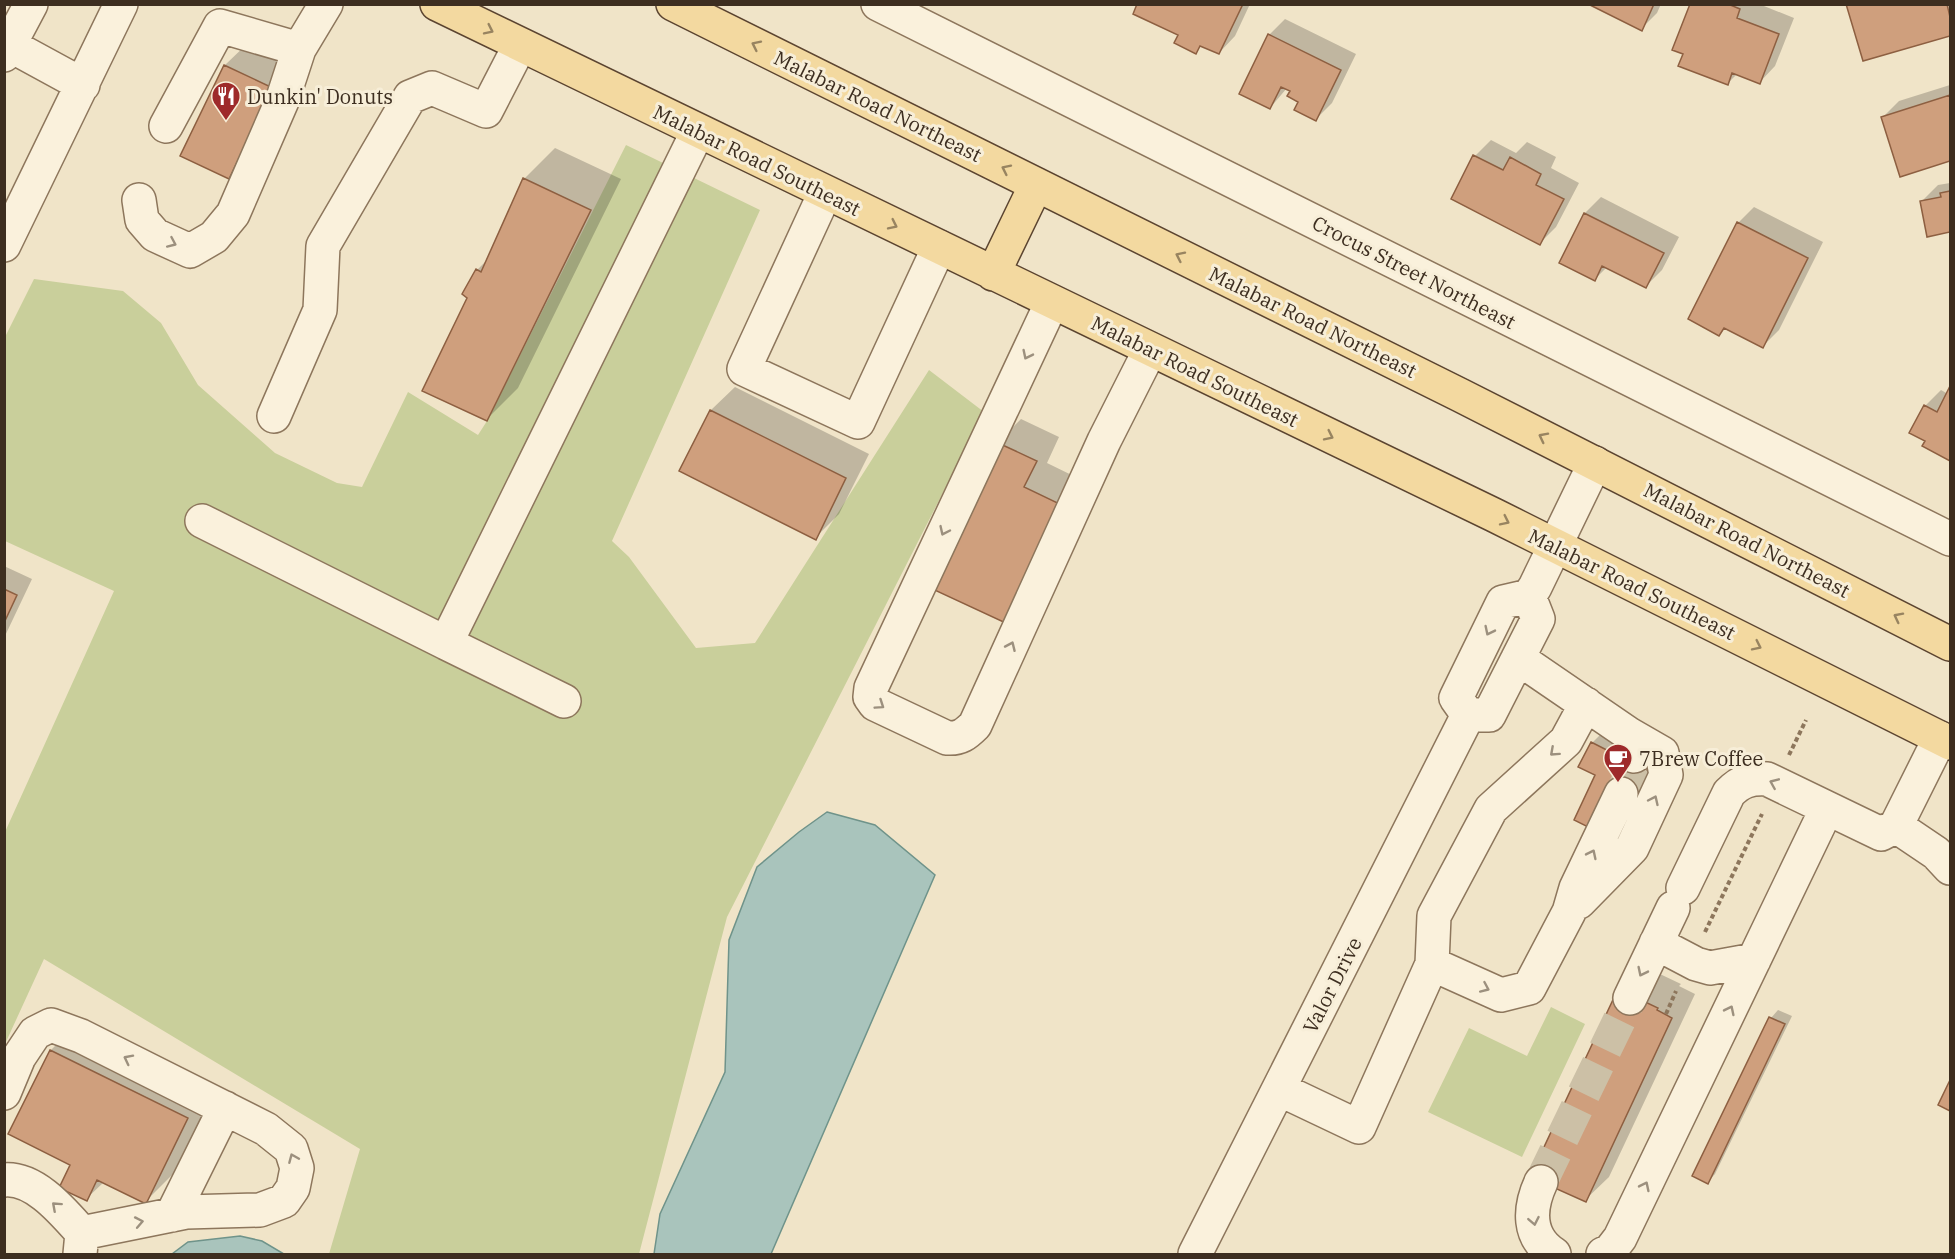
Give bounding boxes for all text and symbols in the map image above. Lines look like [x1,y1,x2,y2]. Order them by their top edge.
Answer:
one-way arrow [483,23,494,34]
one-way arrow [751,41,762,53]
street label: Malabar Road Northeast [770,44,986,168]
restaurant icon: Dunkin' Donuts [210,80,242,122]
place label: Dunkin' Donuts [247,83,393,110]
street label: Malabar Road Southeast [649,98,865,222]
one-way arrow [1001,165,1012,177]
street label: Crocus Street Northeast [1308,209,1520,335]
one-way arrow [887,218,898,230]
one-way arrow [166,235,177,247]
one-way arrow [1176,252,1187,263]
street label: Malabar Road Northeast [1205,260,1421,384]
street label: Malabar Road Southeast [1087,309,1303,433]
one-way arrow [1022,348,1034,359]
one-way arrow [1323,429,1334,441]
one-way arrow [1538,432,1549,444]
street label: Malabar Road Northeast [1639,476,1855,604]
one-way arrow [1498,514,1509,525]
street label: Malabar Road Southeast [1524,522,1740,646]
one-way arrow [939,525,951,536]
one-way arrow [1894,613,1905,625]
one-way arrow [1484,625,1496,636]
one-way arrow [1750,639,1761,651]
one-way arrow [1003,642,1015,653]
one-way arrow [874,697,885,708]
cafe icon: 7Brew Coffee [1602,742,1634,784]
one-way arrow [1550,745,1561,756]
place label: 7Brew Coffee [1639,745,1763,772]
one-way arrow [1769,778,1780,790]
one-way arrow [1647,796,1659,807]
one-way arrow [1585,850,1596,861]
street label: Valor Drive [1296,932,1368,1038]
one-way arrow [1637,966,1649,977]
one-way arrow [1478,981,1489,993]
one-way arrow [1722,1005,1734,1016]
one-way arrow [124,1055,135,1067]
one-way arrow [288,1153,300,1164]
one-way arrow [1638,1181,1650,1192]
one-way arrow [52,1202,63,1213]
one-way arrow [134,1216,144,1229]
one-way arrow [1527,1216,1540,1226]

